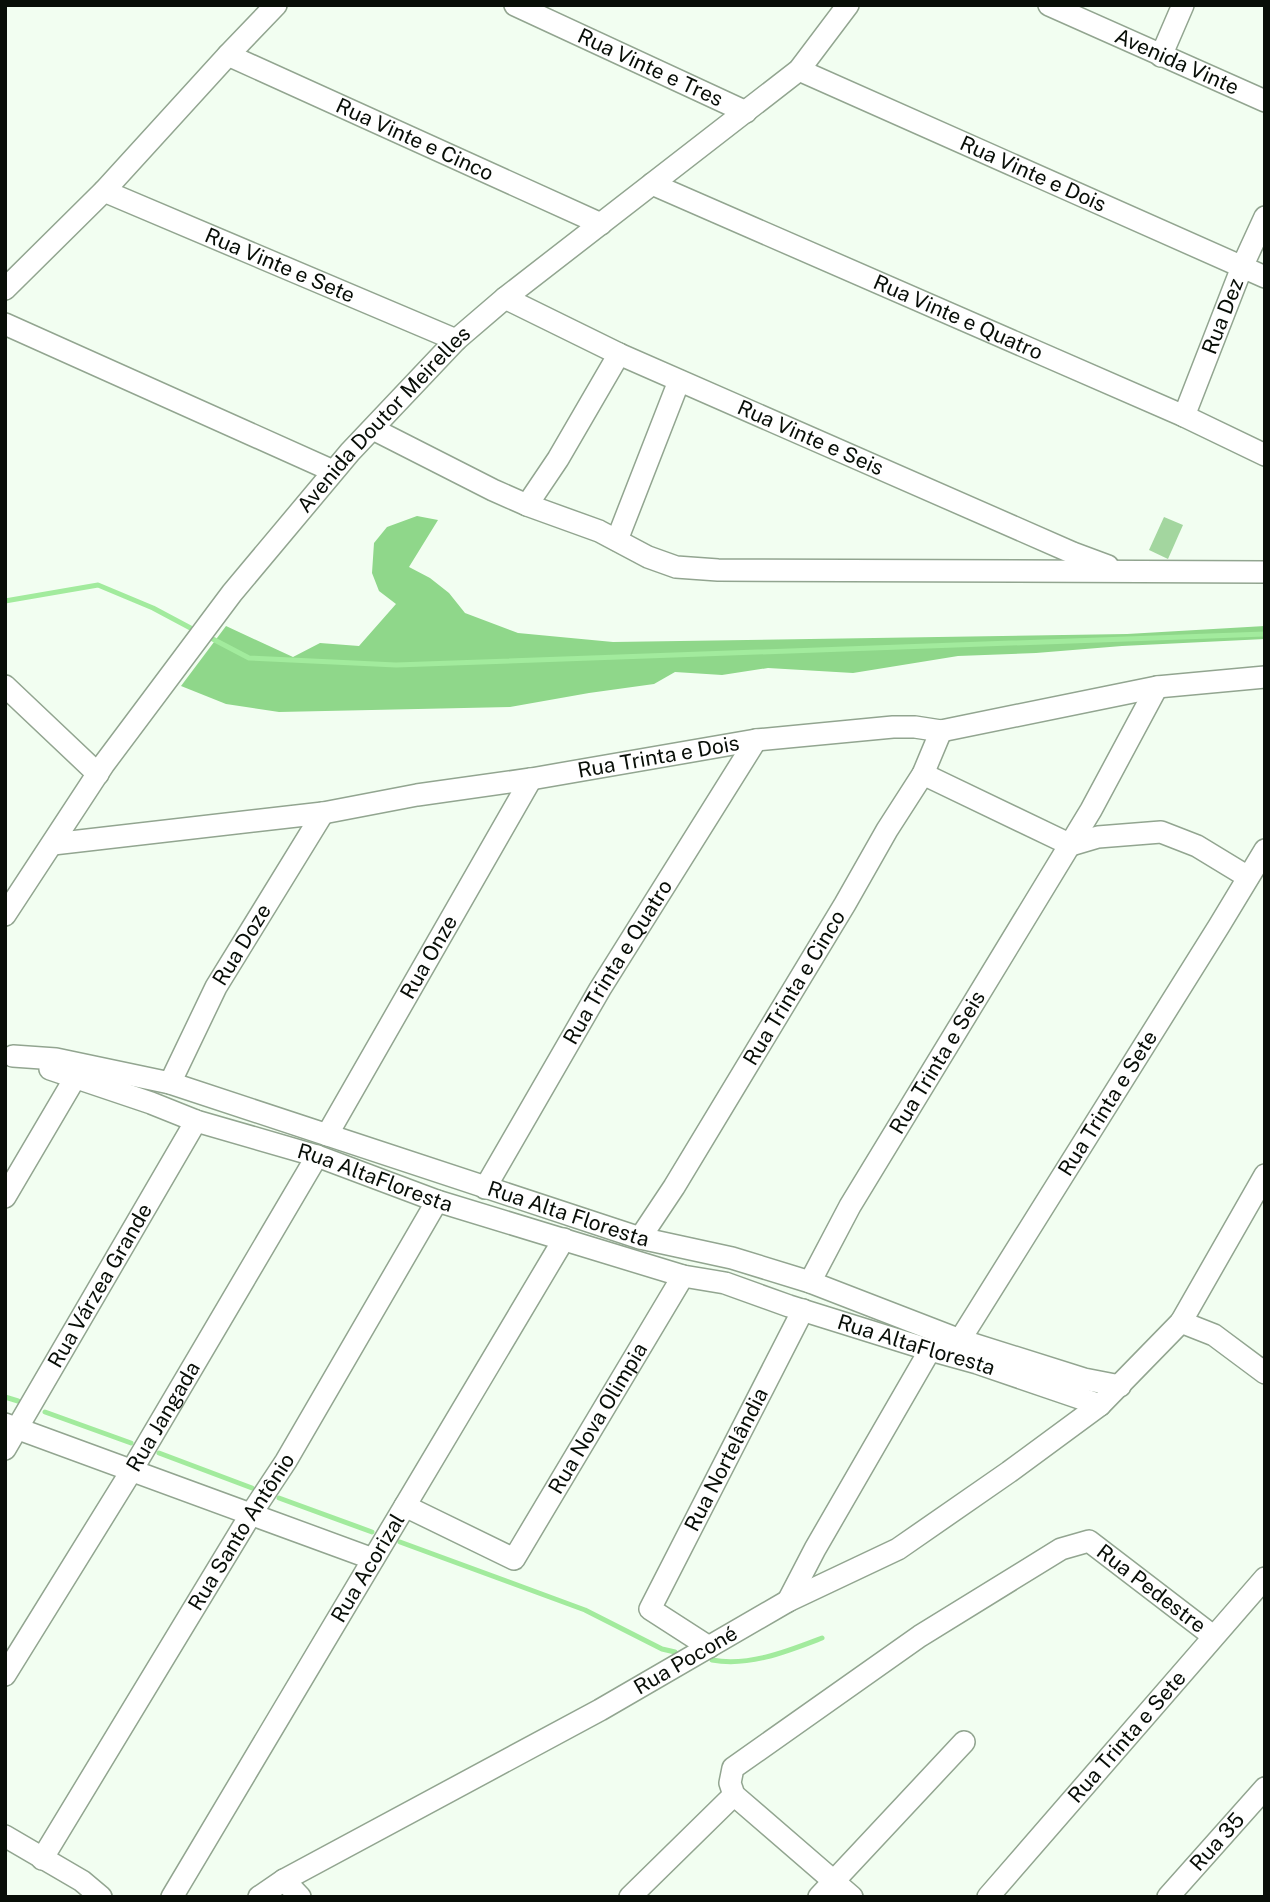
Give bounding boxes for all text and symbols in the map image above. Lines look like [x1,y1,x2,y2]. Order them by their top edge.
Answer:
street label: Rua Vinte e Tres [574,23,727,112]
street label: Avenida Vinte [1111,23,1243,100]
street label: Rua Vinte e Cinco [332,93,498,186]
street label: Rua Vinte e Dois [956,130,1110,217]
street label: Rua Vinte e Sete [201,222,359,308]
street label: Rua Vinte e Quatro [870,269,1047,365]
street label: Rua Dez [1196,275,1248,358]
street label: Avenida Doutor Meirelles [292,320,475,517]
street label: Rua Vinte e Seis [734,395,887,480]
street label: Rua Trinta e Dois [576,730,741,783]
street label: Rua Trinta e Quatro [558,875,677,1049]
street label: Rua Doze [207,899,276,990]
street label: Rua Trinta e Cinco [738,906,850,1070]
street label: Rua Onze [395,911,462,1003]
street label: Rua Trinta e Seis [884,986,990,1138]
street label: Rua Trinta e Sete [1053,1026,1162,1181]
street label: Rua AltaFloresta [295,1138,456,1217]
street label: Rua Alta Floresta [485,1176,651,1252]
street label: Rua Várzea Grande [42,1199,157,1372]
street label: Rua AltaFloresta [834,1309,999,1380]
street label: Rua Nova Olimpia [543,1338,652,1498]
street label: Rua Jangada [121,1357,205,1476]
street label: Rua Nortelândia [679,1383,773,1535]
street label: Rua Santo Antônio [183,1449,300,1615]
street label: Rua Acorizal [326,1509,410,1627]
street label: Rua Pedestre [1092,1539,1211,1638]
street label: Rua Poconé [629,1620,742,1700]
street label: Rua Trinta e Sete [1063,1665,1191,1808]
street label: Rua 35 [1184,1807,1249,1876]

